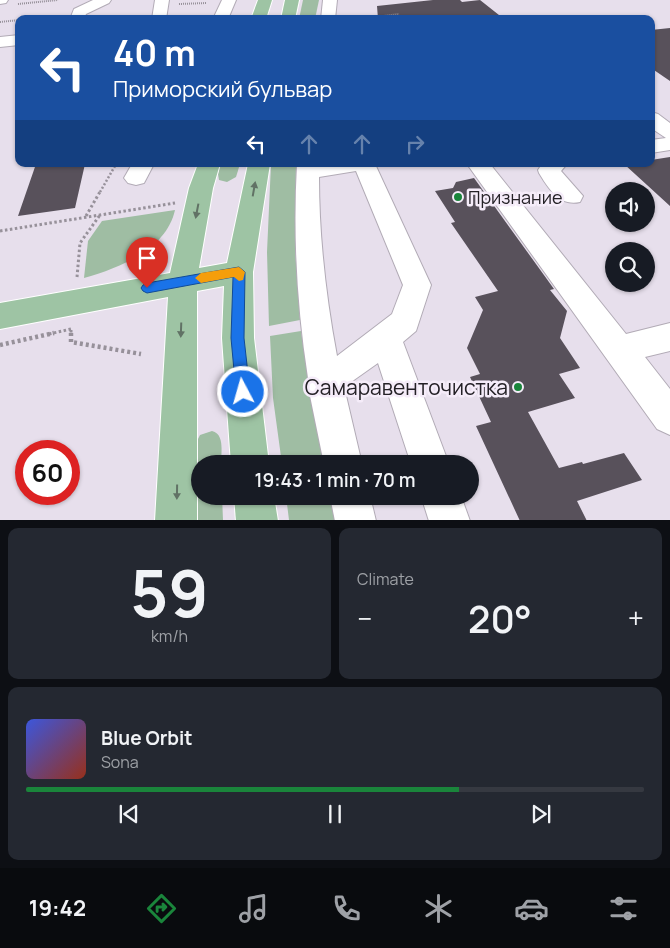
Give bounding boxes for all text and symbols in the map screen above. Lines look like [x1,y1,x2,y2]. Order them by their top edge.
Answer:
text: 40 m [113,29,196,77]
icon: left [30,35,95,100]
text: Приморский бульвар [113,74,332,104]
icon: left [242,130,270,158]
icon: ahead [295,130,323,158]
icon: ahead [348,130,376,158]
icon: right [401,130,429,158]
one-way arrow [250,182,258,197]
map controls [605,182,655,292]
button: sound [605,182,655,232]
place label: Признание [468,185,563,209]
marker: Признание [452,191,464,203]
one-way arrow [192,203,200,219]
pin [126,237,168,288]
button: search [605,242,655,292]
icon: arrive [133,244,161,272]
one-way arrow [176,322,184,338]
position arrow [216,365,268,417]
place label: Самаравенточистка [305,373,508,401]
marker: Самаравенточистка [512,381,524,393]
speed limit sign: 60 [15,440,80,505]
text: 19:43 · 1 min · 70 m [254,467,416,493]
one-way arrow [173,484,181,500]
text: 59 [130,548,209,637]
text: Climate [357,568,414,590]
text: 20° [468,592,532,644]
text: − [357,599,372,637]
text: + [628,599,644,637]
text: km/h [151,625,188,647]
text: Blue Orbit [101,725,193,751]
text: Sona [101,751,139,773]
icon: previous [115,800,143,828]
icon: pause [321,800,349,828]
icon: next [527,800,555,828]
icon: directions [144,891,179,926]
icon: music [236,891,271,926]
icon: phone [329,891,364,926]
icon: climate [421,891,456,926]
icon: car [514,891,549,926]
icon: filters [606,891,641,926]
text: 19:42 [29,893,86,923]

